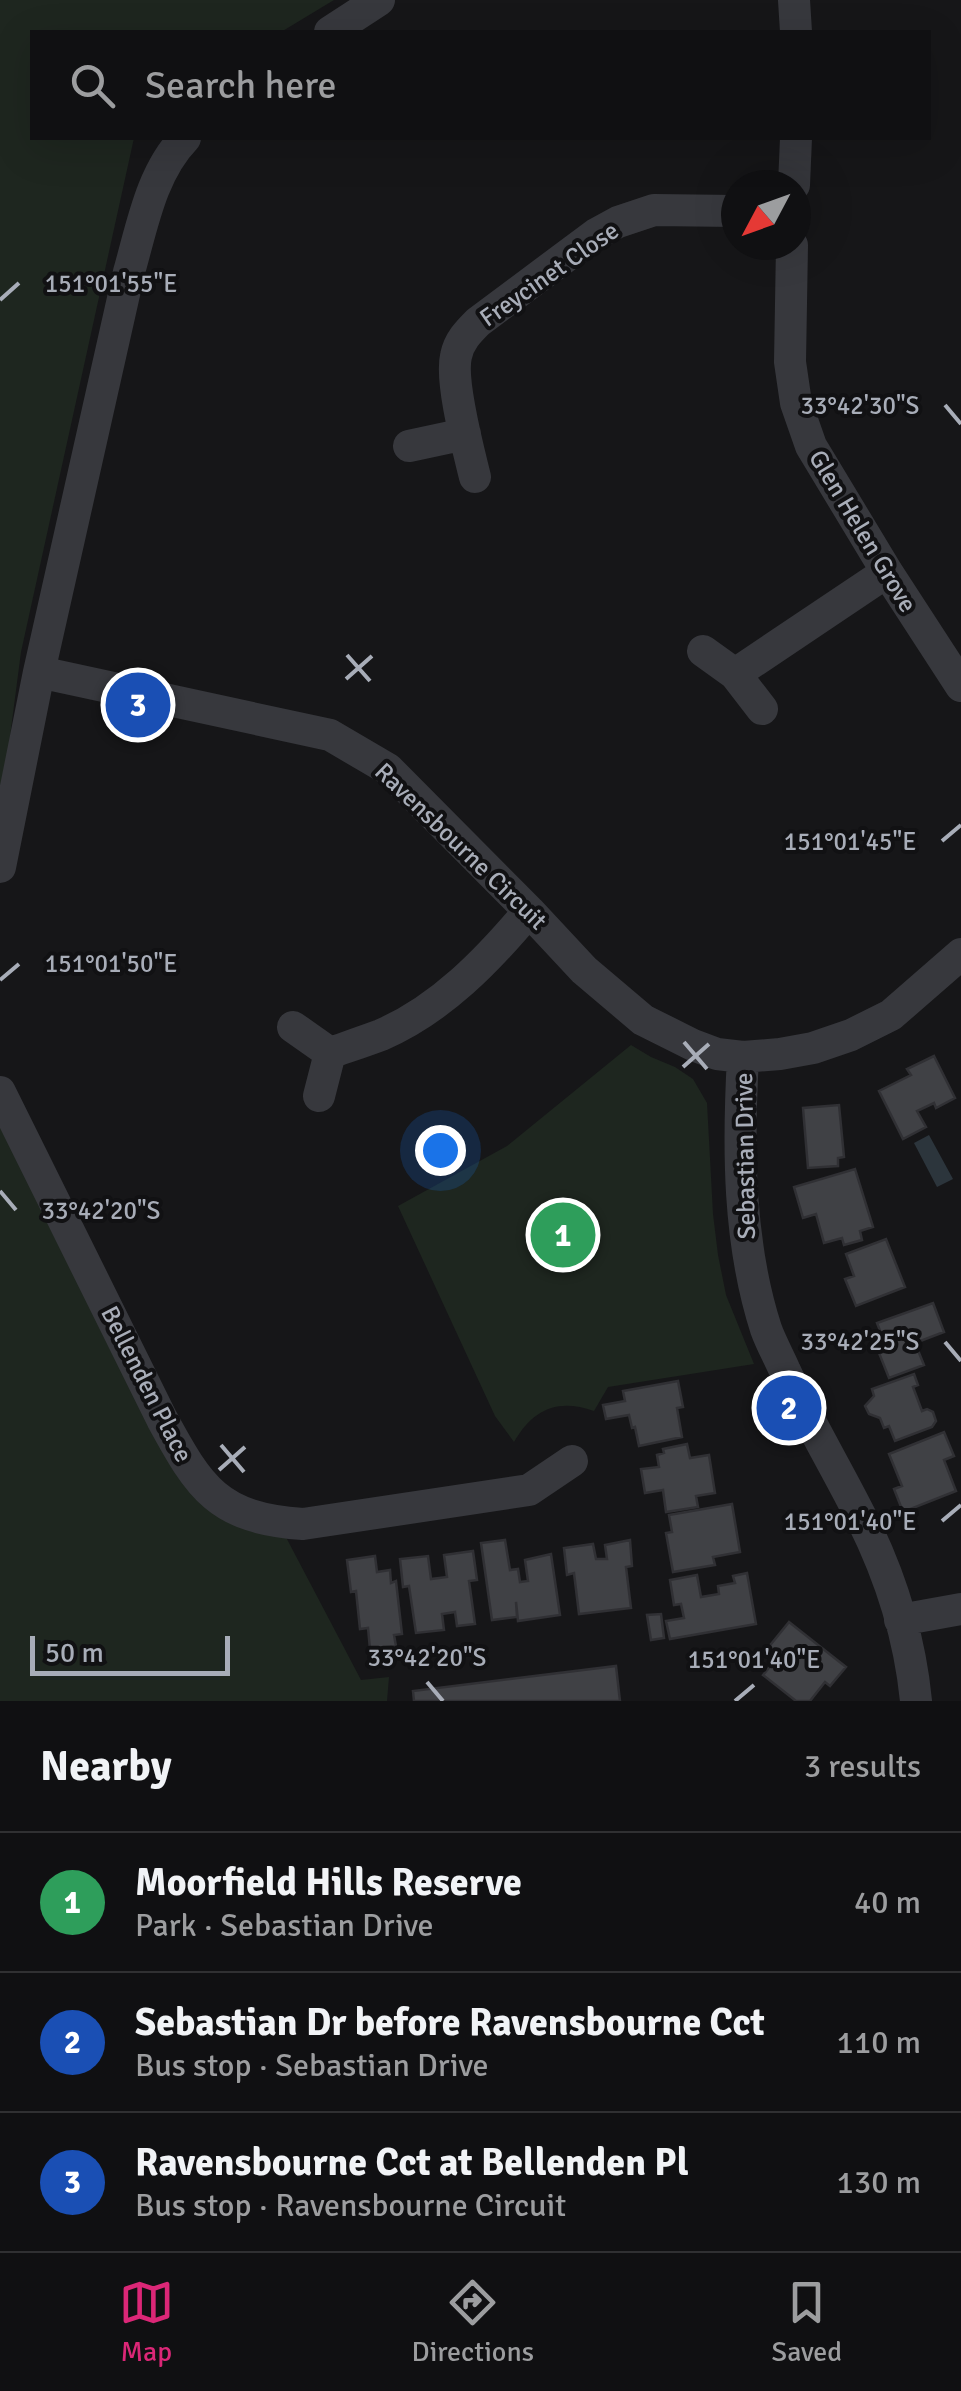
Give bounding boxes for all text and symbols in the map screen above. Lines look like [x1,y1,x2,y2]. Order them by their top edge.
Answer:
search box [30,30,931,140]
icon: search [65,58,120,113]
text: Search here [145,62,337,109]
north arrow [721,170,811,260]
street label: Freycinet Close [474,215,624,333]
text: 151°01'55"E [45,268,177,299]
text: 33°42'30"S [801,390,919,421]
street label: Glen Helen Grove [802,444,924,618]
pin: 3 [106,668,170,742]
street label: Ravensbourne Circuit [368,756,554,936]
text: 151°01'45"E [784,826,916,857]
text: 151°01'50"E [45,948,177,979]
street label: Sebastian Drive [728,1072,762,1240]
your location [415,1125,466,1176]
text: 33°42'20"S [42,1195,160,1226]
pin: 1 [530,1198,596,1272]
street label: Bellenden Place [94,1301,200,1467]
text: 33°42'25"S [801,1326,919,1357]
pin: 2 [756,1370,822,1446]
text: 151°01'40"E [784,1506,916,1537]
scale bar [30,1631,230,1676]
text: 50 m [45,1636,104,1670]
text: 33°42'20"S [368,1642,486,1673]
text: 151°01'40"E [688,1644,820,1675]
text: Nearby [40,1741,172,1792]
text: 3 results [804,1747,921,1786]
text: Moorfield Hills Reserve [135,1859,522,1906]
text: 1 [64,1883,81,1922]
text: 40 m [854,1883,921,1922]
text: Park · Sebastian Drive [135,1906,434,1945]
text: Sebastian Dr before Ravensbourne Cct [135,1999,765,2046]
text: 2 [64,2023,81,2062]
text: 110 m [837,2023,921,2062]
text: Bus stop · Sebastian Drive [135,2046,489,2085]
text: Ravensbourne Cct at Bellenden Pl [135,2139,689,2186]
text: 3 [64,2163,81,2202]
text: 130 m [837,2163,921,2202]
text: Bus stop · Ravensbourne Circuit [135,2186,566,2225]
tab: Map [119,2275,174,2369]
tab: Directions [412,2275,534,2369]
tab: Saved [772,2275,842,2369]

